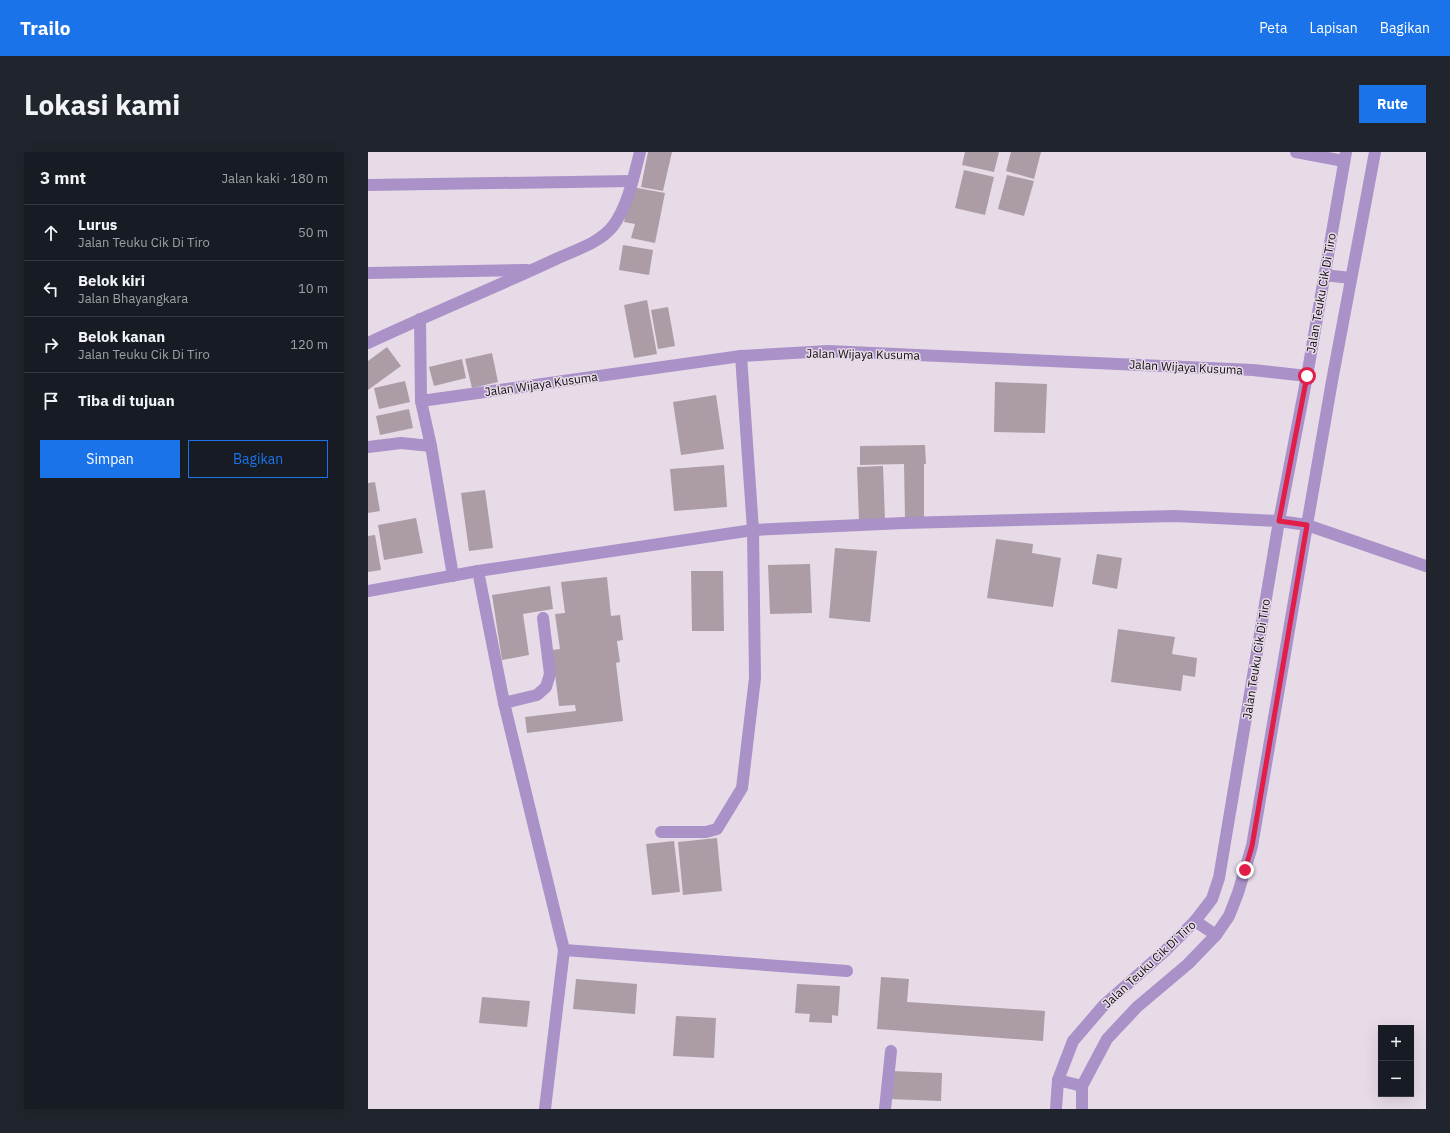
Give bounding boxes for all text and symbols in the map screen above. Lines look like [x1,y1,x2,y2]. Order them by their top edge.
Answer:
text: Trailo [20,16,70,40]
text: Peta [1259,19,1287,37]
text: Lapisan [1309,19,1358,37]
text: Bagikan [1380,19,1430,37]
button: Rute [1359,85,1426,123]
text: Lokasi kami [24,86,180,123]
text: 3 mnt [40,167,86,189]
text: Jalan kaki · 180 m [221,170,328,187]
text: Lurus [78,215,117,234]
icon: ahead [40,222,62,244]
text: 50 m [298,224,328,241]
street label: Jalan Teuku Cik Di Tiro [1303,232,1339,354]
text: Jalan Teuku Cik Di Tiro [78,234,210,251]
text: Belok kiri [78,271,145,290]
icon: left [40,278,62,300]
text: 10 m [298,280,328,297]
text: Jalan Bhayangkara [78,290,188,307]
text: Belok kanan [78,327,165,346]
icon: right [40,334,62,356]
text: 120 m [290,336,328,353]
text: Jalan Teuku Cik Di Tiro [78,346,210,363]
street label: Jalan Wijaya Kusuma [806,346,921,363]
street label: Jalan Wijaya Kusuma [1129,357,1244,377]
route start [1298,367,1316,385]
street label: Jalan Wijaya Kusuma [484,369,599,399]
icon: arrive [40,390,62,412]
text: Tiba di tujuan [78,391,175,410]
button: Simpan [40,440,180,478]
button: Bagikan [188,440,328,478]
street label: Jalan Teuku Cik Di Tiro [1239,597,1273,720]
route end [1236,861,1254,879]
street label: Jalan Teuku Cik Di Tiro [1099,917,1199,1011]
map controls [1378,1025,1414,1097]
button: + [1378,1025,1414,1061]
button: − [1378,1061,1414,1097]

